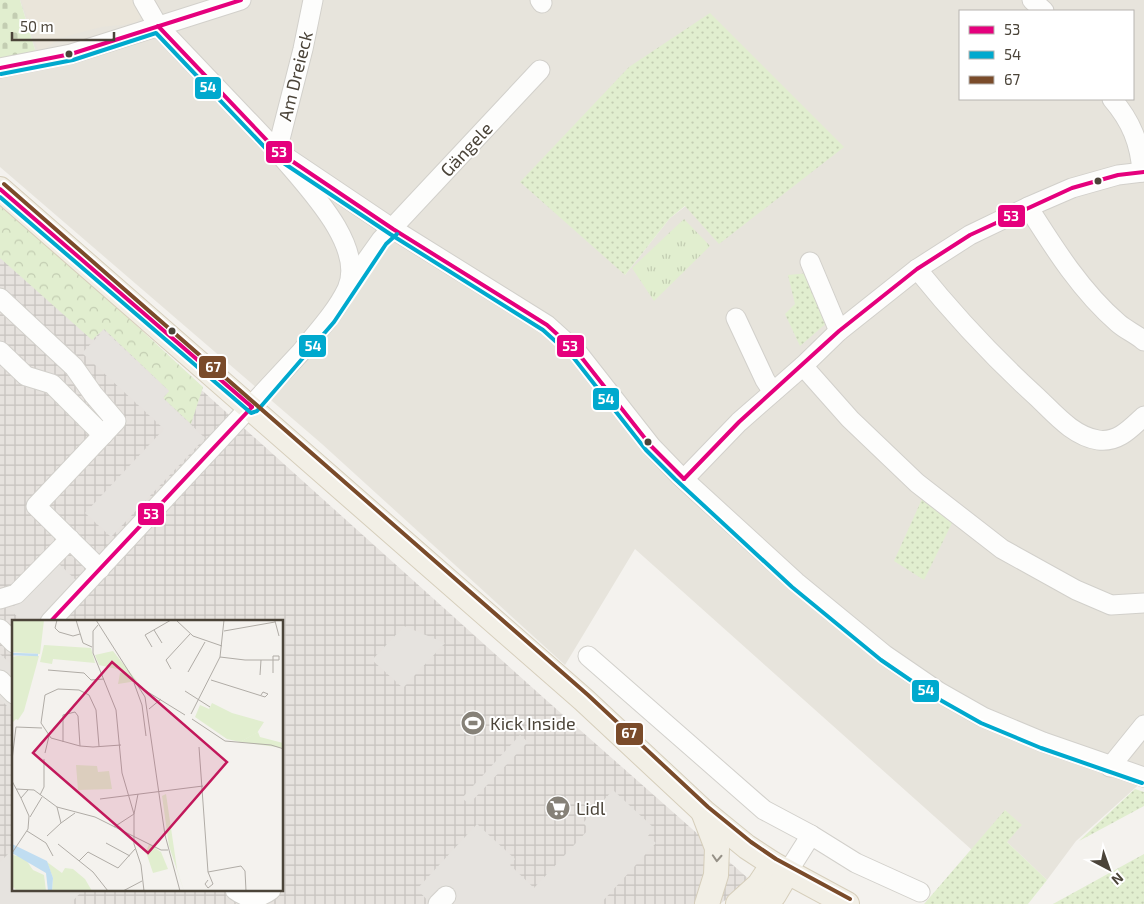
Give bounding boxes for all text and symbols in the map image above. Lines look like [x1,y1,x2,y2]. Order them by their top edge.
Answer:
scale bar [12,10,115,42]
legend [959,10,1134,100]
text: 50 m [20,17,54,35]
text: 53 [1004,20,1020,38]
street label: Am Dreieck [273,29,317,123]
text: 54 [1004,45,1021,63]
unlabelled marker [64,49,74,59]
text: 67 [1004,70,1021,88]
line badge: 54 [194,76,222,100]
text: 54 [200,78,216,95]
street label: Gängele [435,117,497,181]
line badge: 53 [265,140,293,164]
text: 53 [271,143,287,160]
unlabelled marker [1093,176,1103,186]
line badge: 53 [997,204,1026,228]
text: 53 [1003,207,1019,224]
unlabelled marker [167,326,177,336]
line badge: 54 [298,334,327,358]
line badge: 53 [556,334,585,358]
text: 54 [305,337,321,354]
text: 53 [562,337,578,354]
line badge: 67 [198,355,227,379]
text: 67 [205,358,221,375]
line badge: 54 [592,387,620,411]
text: 54 [598,390,614,407]
unlabelled marker [643,437,653,447]
line badge: 53 [137,502,165,526]
text: 53 [143,505,159,522]
inset map [12,620,284,892]
line badge: 54 [911,679,940,703]
text: 54 [918,681,934,698]
sports icon: Kick Inside [460,710,486,736]
place label: Kick Inside [490,712,576,734]
line badge: 67 [615,722,644,746]
text: 67 [621,724,637,741]
supermarket icon: Lidl [545,795,571,821]
place label: Lidl [576,797,606,819]
north arrow [1084,844,1134,894]
one-way arrow [711,854,722,862]
text: N [1108,869,1127,889]

